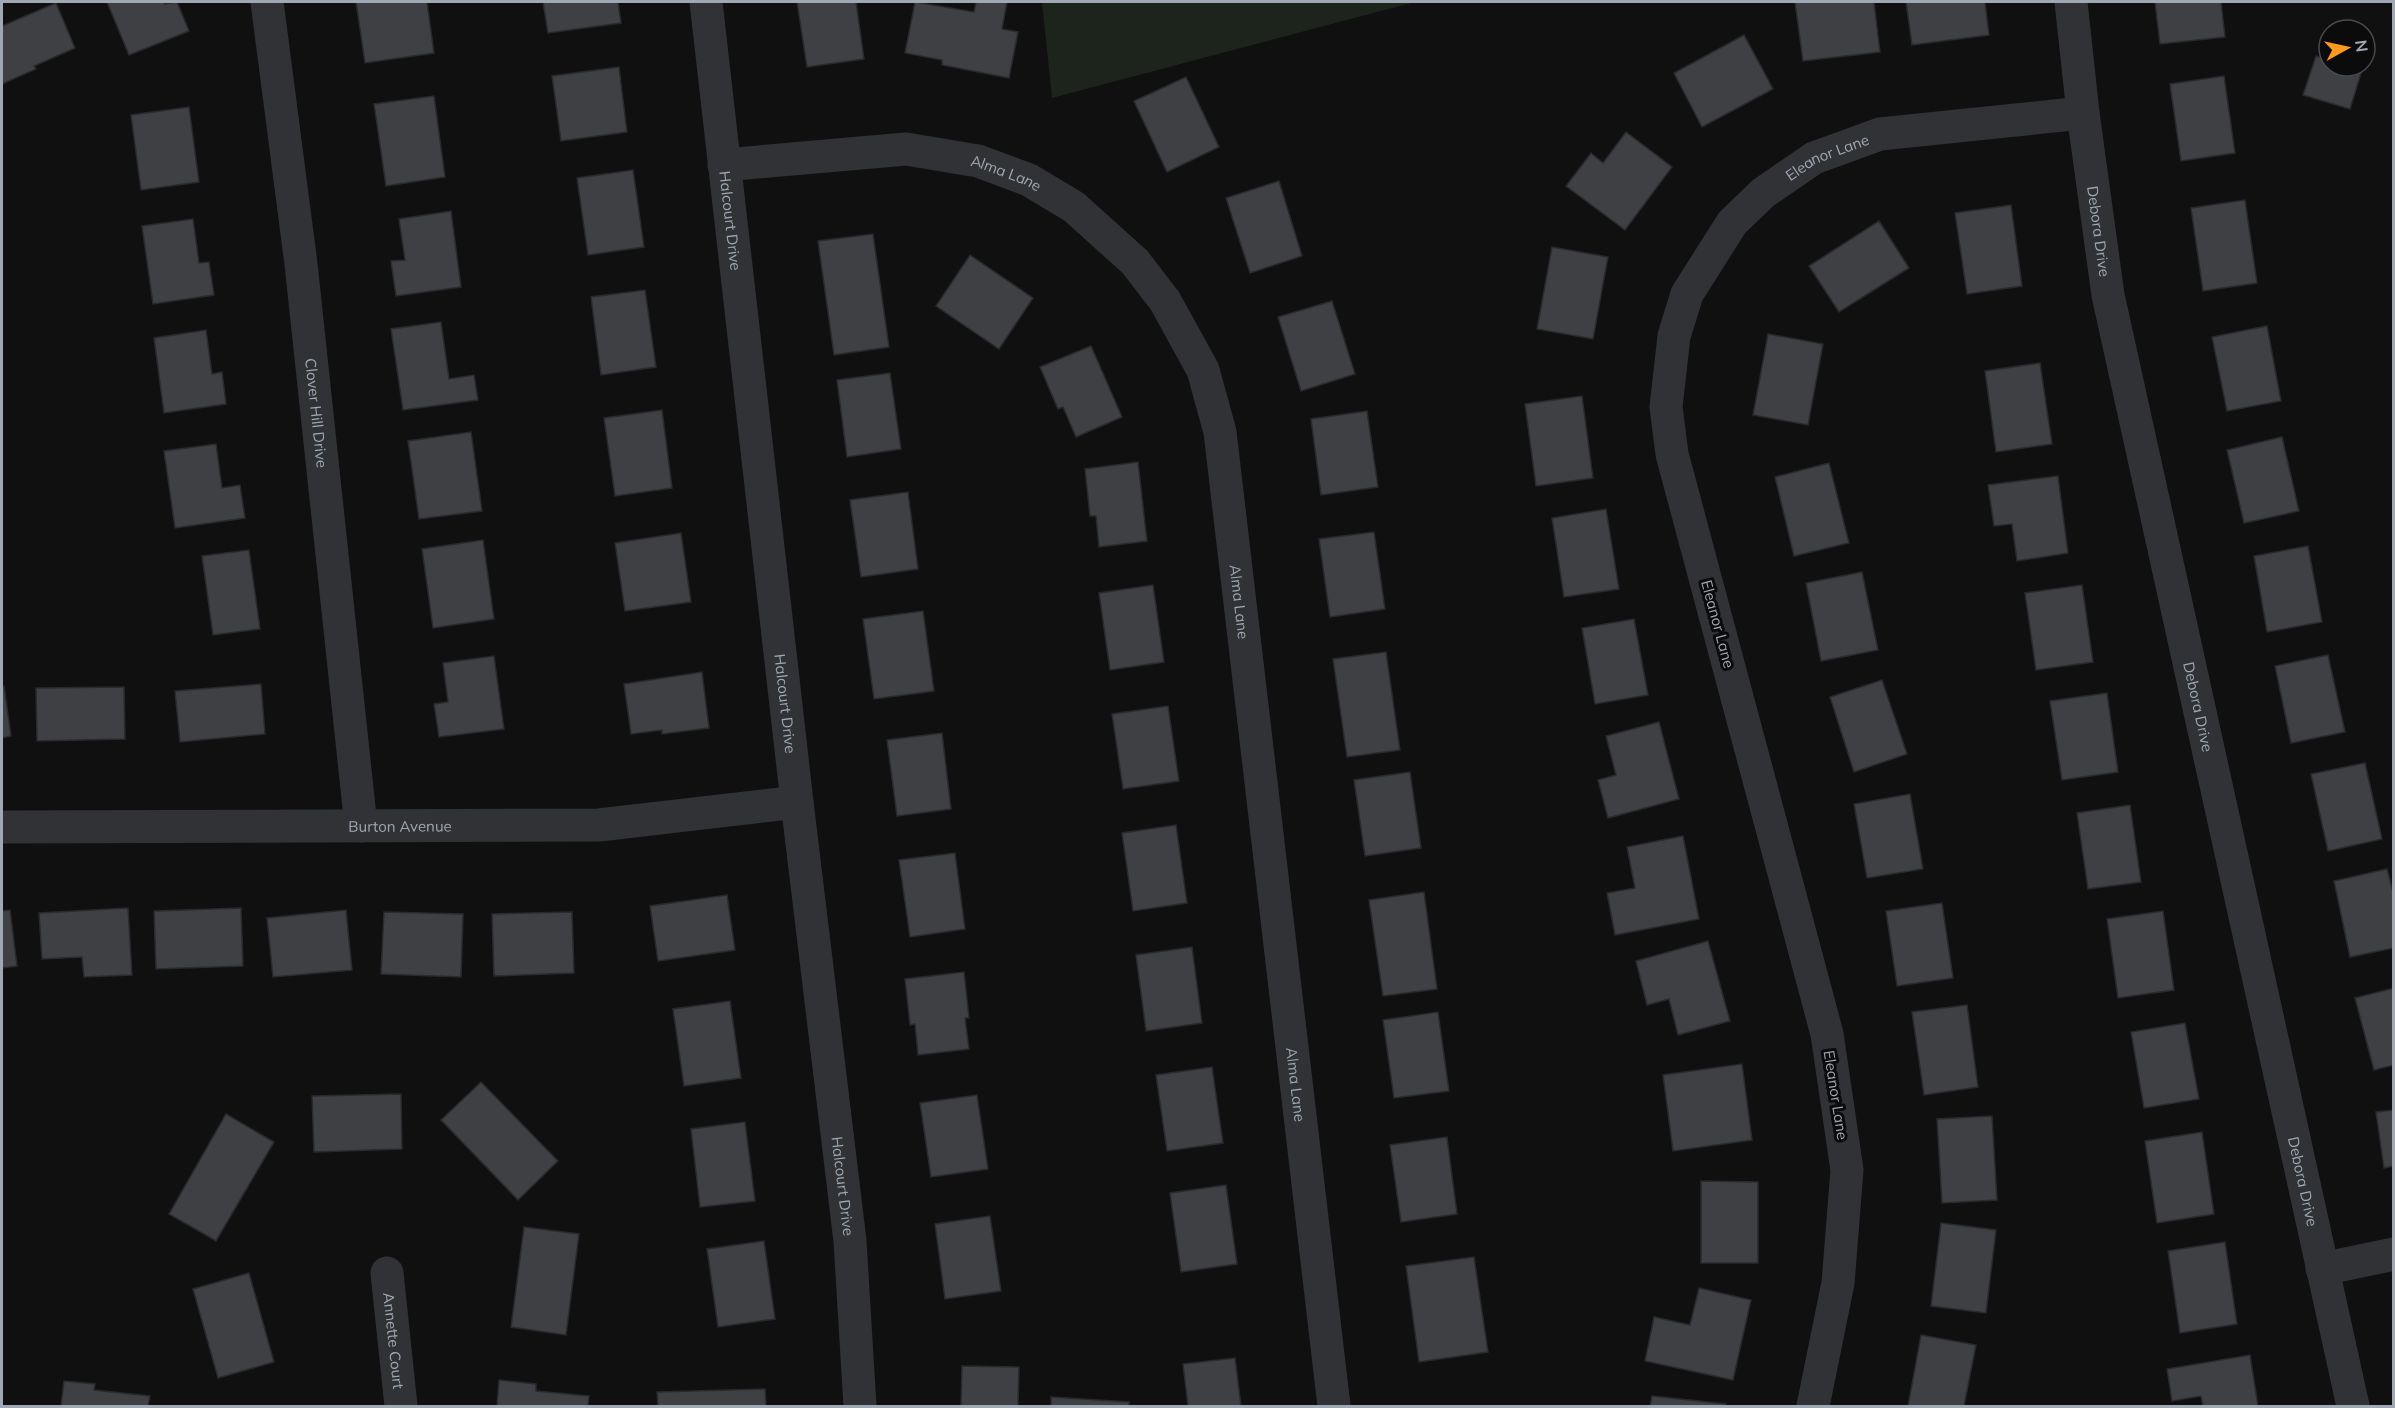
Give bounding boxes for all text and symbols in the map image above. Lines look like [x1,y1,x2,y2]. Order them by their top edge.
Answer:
north arrow [2317,18,2377,78]
text: N [2351,39,2373,53]
street label: Eleanor Lane [1782,129,1871,184]
street label: Alma Lane [969,150,1045,195]
street label: Halcourt Drive [716,170,746,271]
street label: Debora Drive [2084,185,2115,278]
street label: Clover Hill Drive [302,357,332,469]
street label: Alma Lane [1226,564,1254,640]
street label: Eleanor Lane [1697,578,1739,670]
street label: Halcourt Drive [771,653,801,754]
street label: Debora Drive [2180,660,2218,754]
street label: Burton Avenue [348,816,452,835]
street label: Alma Lane [1283,1046,1310,1123]
street label: Eleanor Lane [1820,1049,1852,1141]
street label: Halcourt Drive [828,1135,859,1237]
street label: Debora Drive [2284,1135,2323,1228]
street label: Annette Court [380,1291,409,1390]

